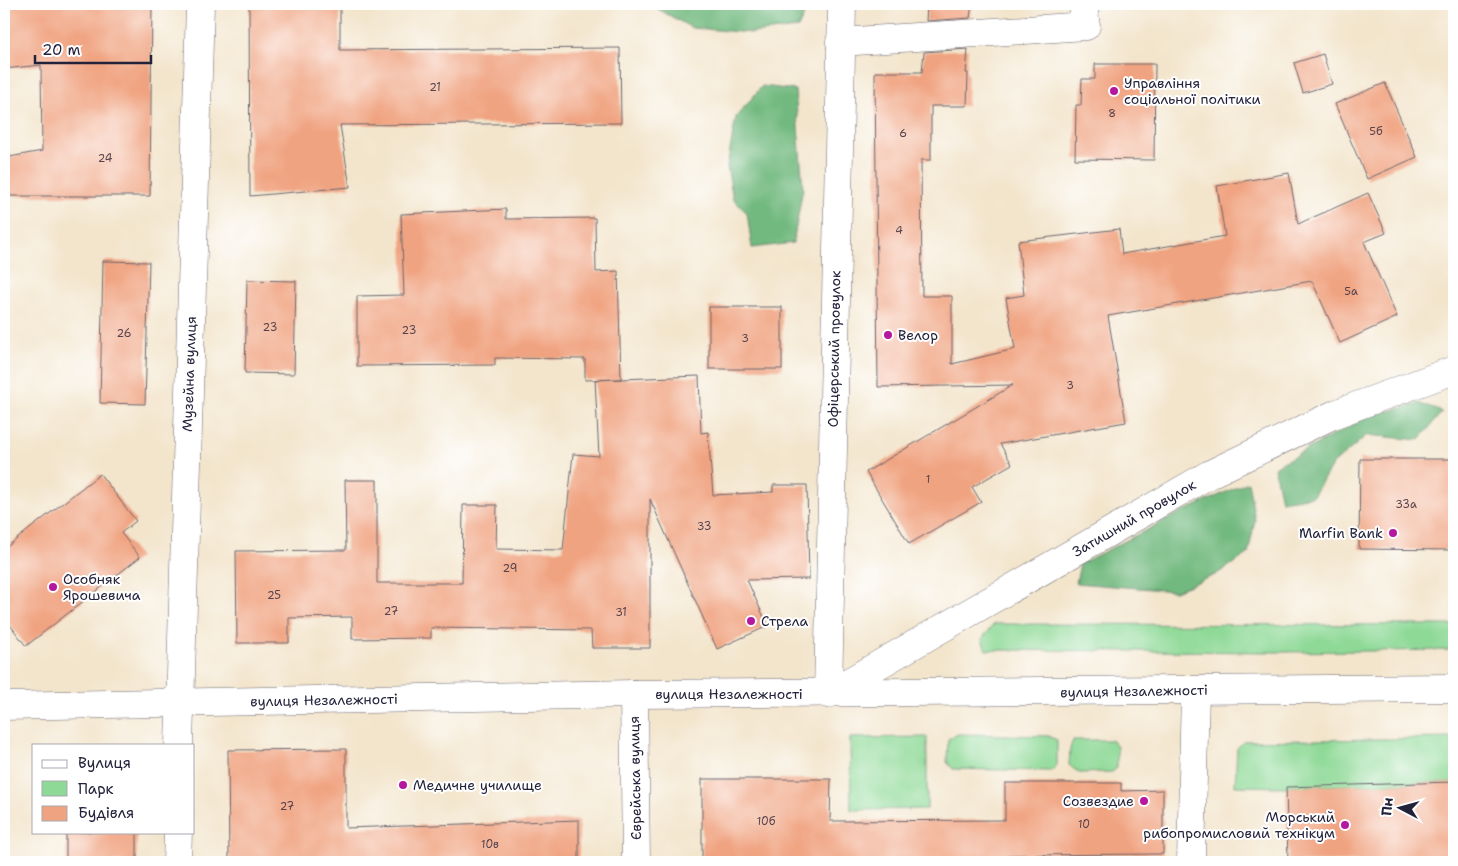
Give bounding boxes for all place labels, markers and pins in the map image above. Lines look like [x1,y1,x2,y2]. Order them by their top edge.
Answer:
place label: Управління соціальної політики [1124,74,1261,108]
marker: Управління соціальної політики [1108,85,1120,97]
place label: Велор [898,326,938,344]
marker: Велор [882,329,894,341]
place label: Marfin Bank [1299,524,1383,542]
marker: Marfin Bank [1387,527,1399,539]
place label: Особняк Ярошевича [63,570,141,604]
marker: Особняк Ярошевича [47,581,59,593]
place label: Стрела [761,612,808,630]
marker: Стрела [745,615,757,627]
place label: Медичне училище [413,776,542,794]
marker: Медичне училище [397,779,409,791]
place label: Созвездие [1063,792,1134,810]
marker: Созвездие [1138,795,1150,807]
place label: Морський рибопромисловий технікум [1143,808,1335,842]
marker: Морський рибопромисловий технікум [1339,819,1351,831]

